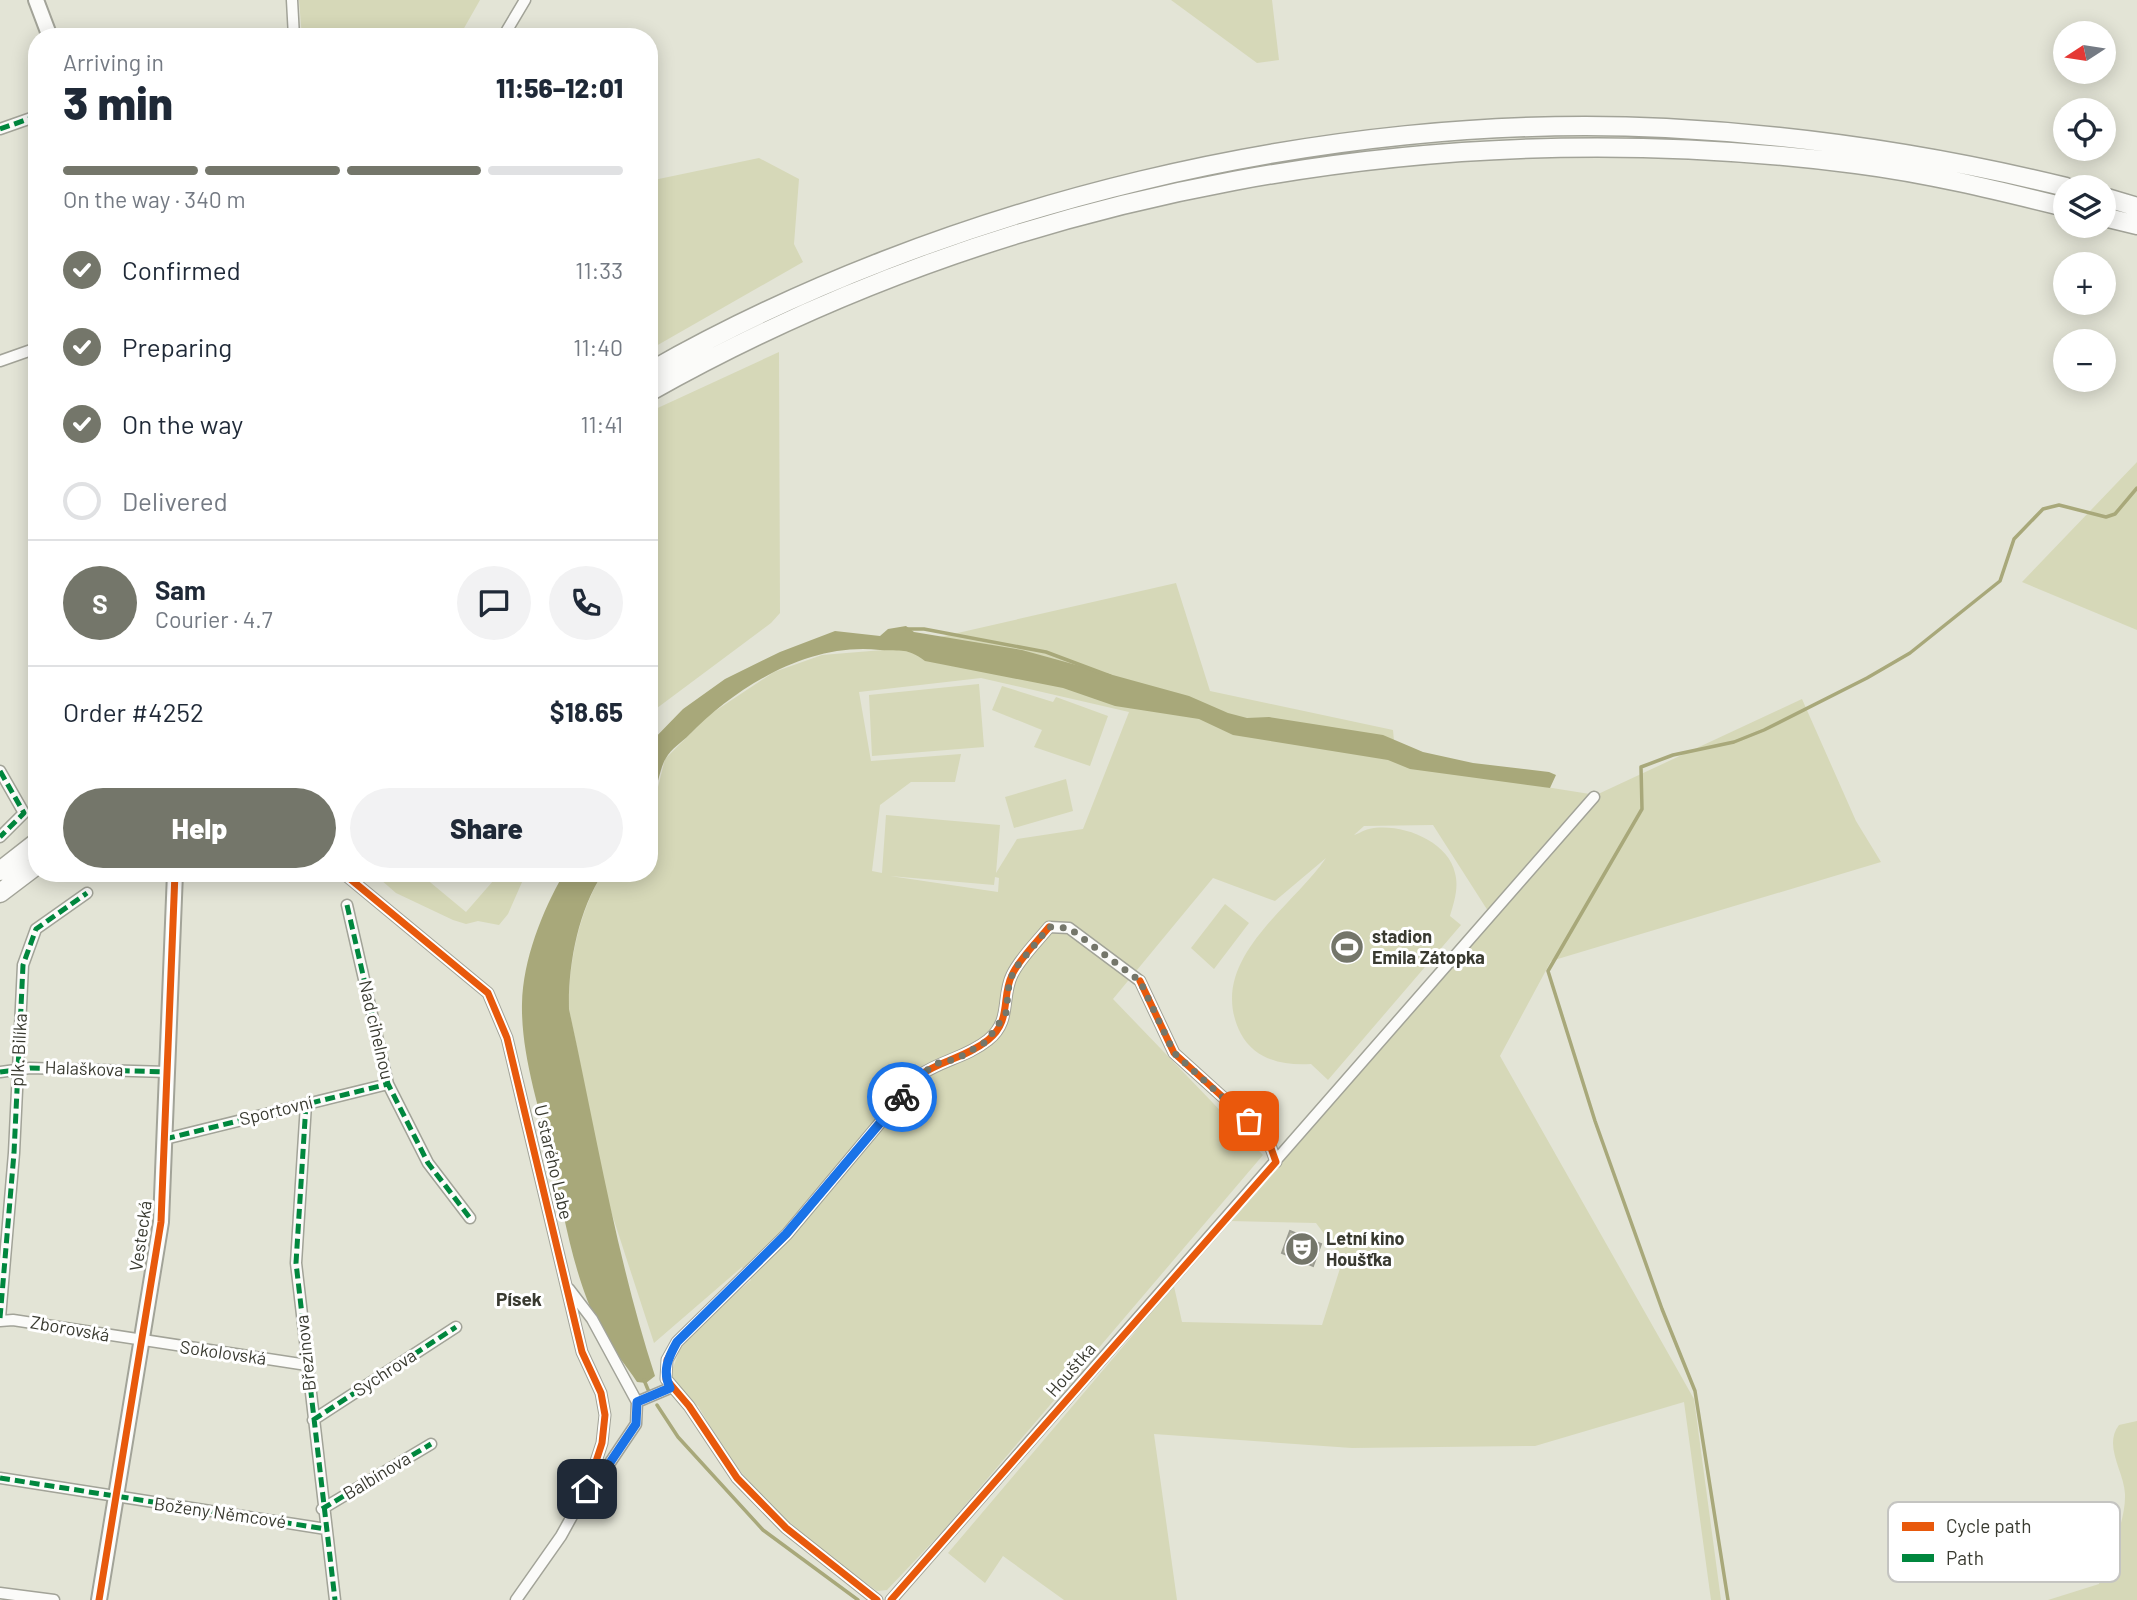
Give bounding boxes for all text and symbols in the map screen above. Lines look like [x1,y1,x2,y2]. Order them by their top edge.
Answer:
north arrow [2053,21,2116,84]
map controls [2053,21,2116,392]
text: Arriving in [63,48,164,76]
text: 11:56–12:01 [496,72,623,103]
text: 3 min [63,74,173,129]
button: locate [2053,98,2116,161]
button: layers [2053,175,2116,238]
text: On the way · 340 m [63,185,245,213]
icon: check [63,251,101,289]
button: + [2053,252,2116,315]
text: Confirmed [122,254,241,285]
text: 11:33 [575,256,623,284]
icon: check [63,328,101,366]
button: − [2053,329,2116,392]
text: Preparing [122,331,232,362]
text: 11:40 [573,333,623,361]
icon: check [63,405,101,443]
text: On the way [122,408,243,439]
text: 11:41 [580,410,623,438]
text: Delivered [122,485,228,516]
button: chat [457,566,531,640]
button: phone [549,566,623,640]
text: Sam [155,574,206,605]
text: S [92,588,108,619]
text: Courier · 4.7 [155,605,273,633]
text: Order #4252 [63,696,204,727]
text: $18.65 [550,696,623,727]
button: Help [63,788,336,868]
button: Share [350,788,623,868]
place label: stadion Emila Zátopka [1372,925,1485,968]
sports icon: stadion Emila Zátopka [1328,928,1366,966]
street label: Nad cihelnou [355,978,399,1082]
street label: plk. Bilíka [5,1013,31,1087]
street label: Halaškova [44,1056,124,1080]
courier [867,1062,937,1132]
icon: bike [883,1078,921,1116]
street label: Sportovní [237,1090,315,1130]
pin [1219,1091,1279,1151]
street label: U starého Labe [530,1102,578,1221]
icon: bag [1230,1102,1268,1140]
street label: Vestecká [124,1199,156,1273]
place label: Letní kino Houšťka [1326,1227,1404,1270]
theatre icon: Letní kino Houšťka [1283,1230,1321,1268]
district label: Písek [496,1287,542,1310]
street label: Zborovská [29,1310,111,1346]
street label: Březinova [290,1314,320,1392]
street label: Sokolovská [178,1335,268,1369]
street label: Houštka [1041,1338,1100,1401]
street label: Sychrova [349,1344,420,1401]
street label: Balbínova [339,1446,414,1504]
pin [557,1459,617,1519]
icon: home [568,1470,606,1508]
street label: Boženy Němcové [153,1492,288,1532]
legend [1888,1502,2120,1582]
text: Cycle path [1946,1514,2031,1537]
text: Path [1946,1546,1984,1569]

